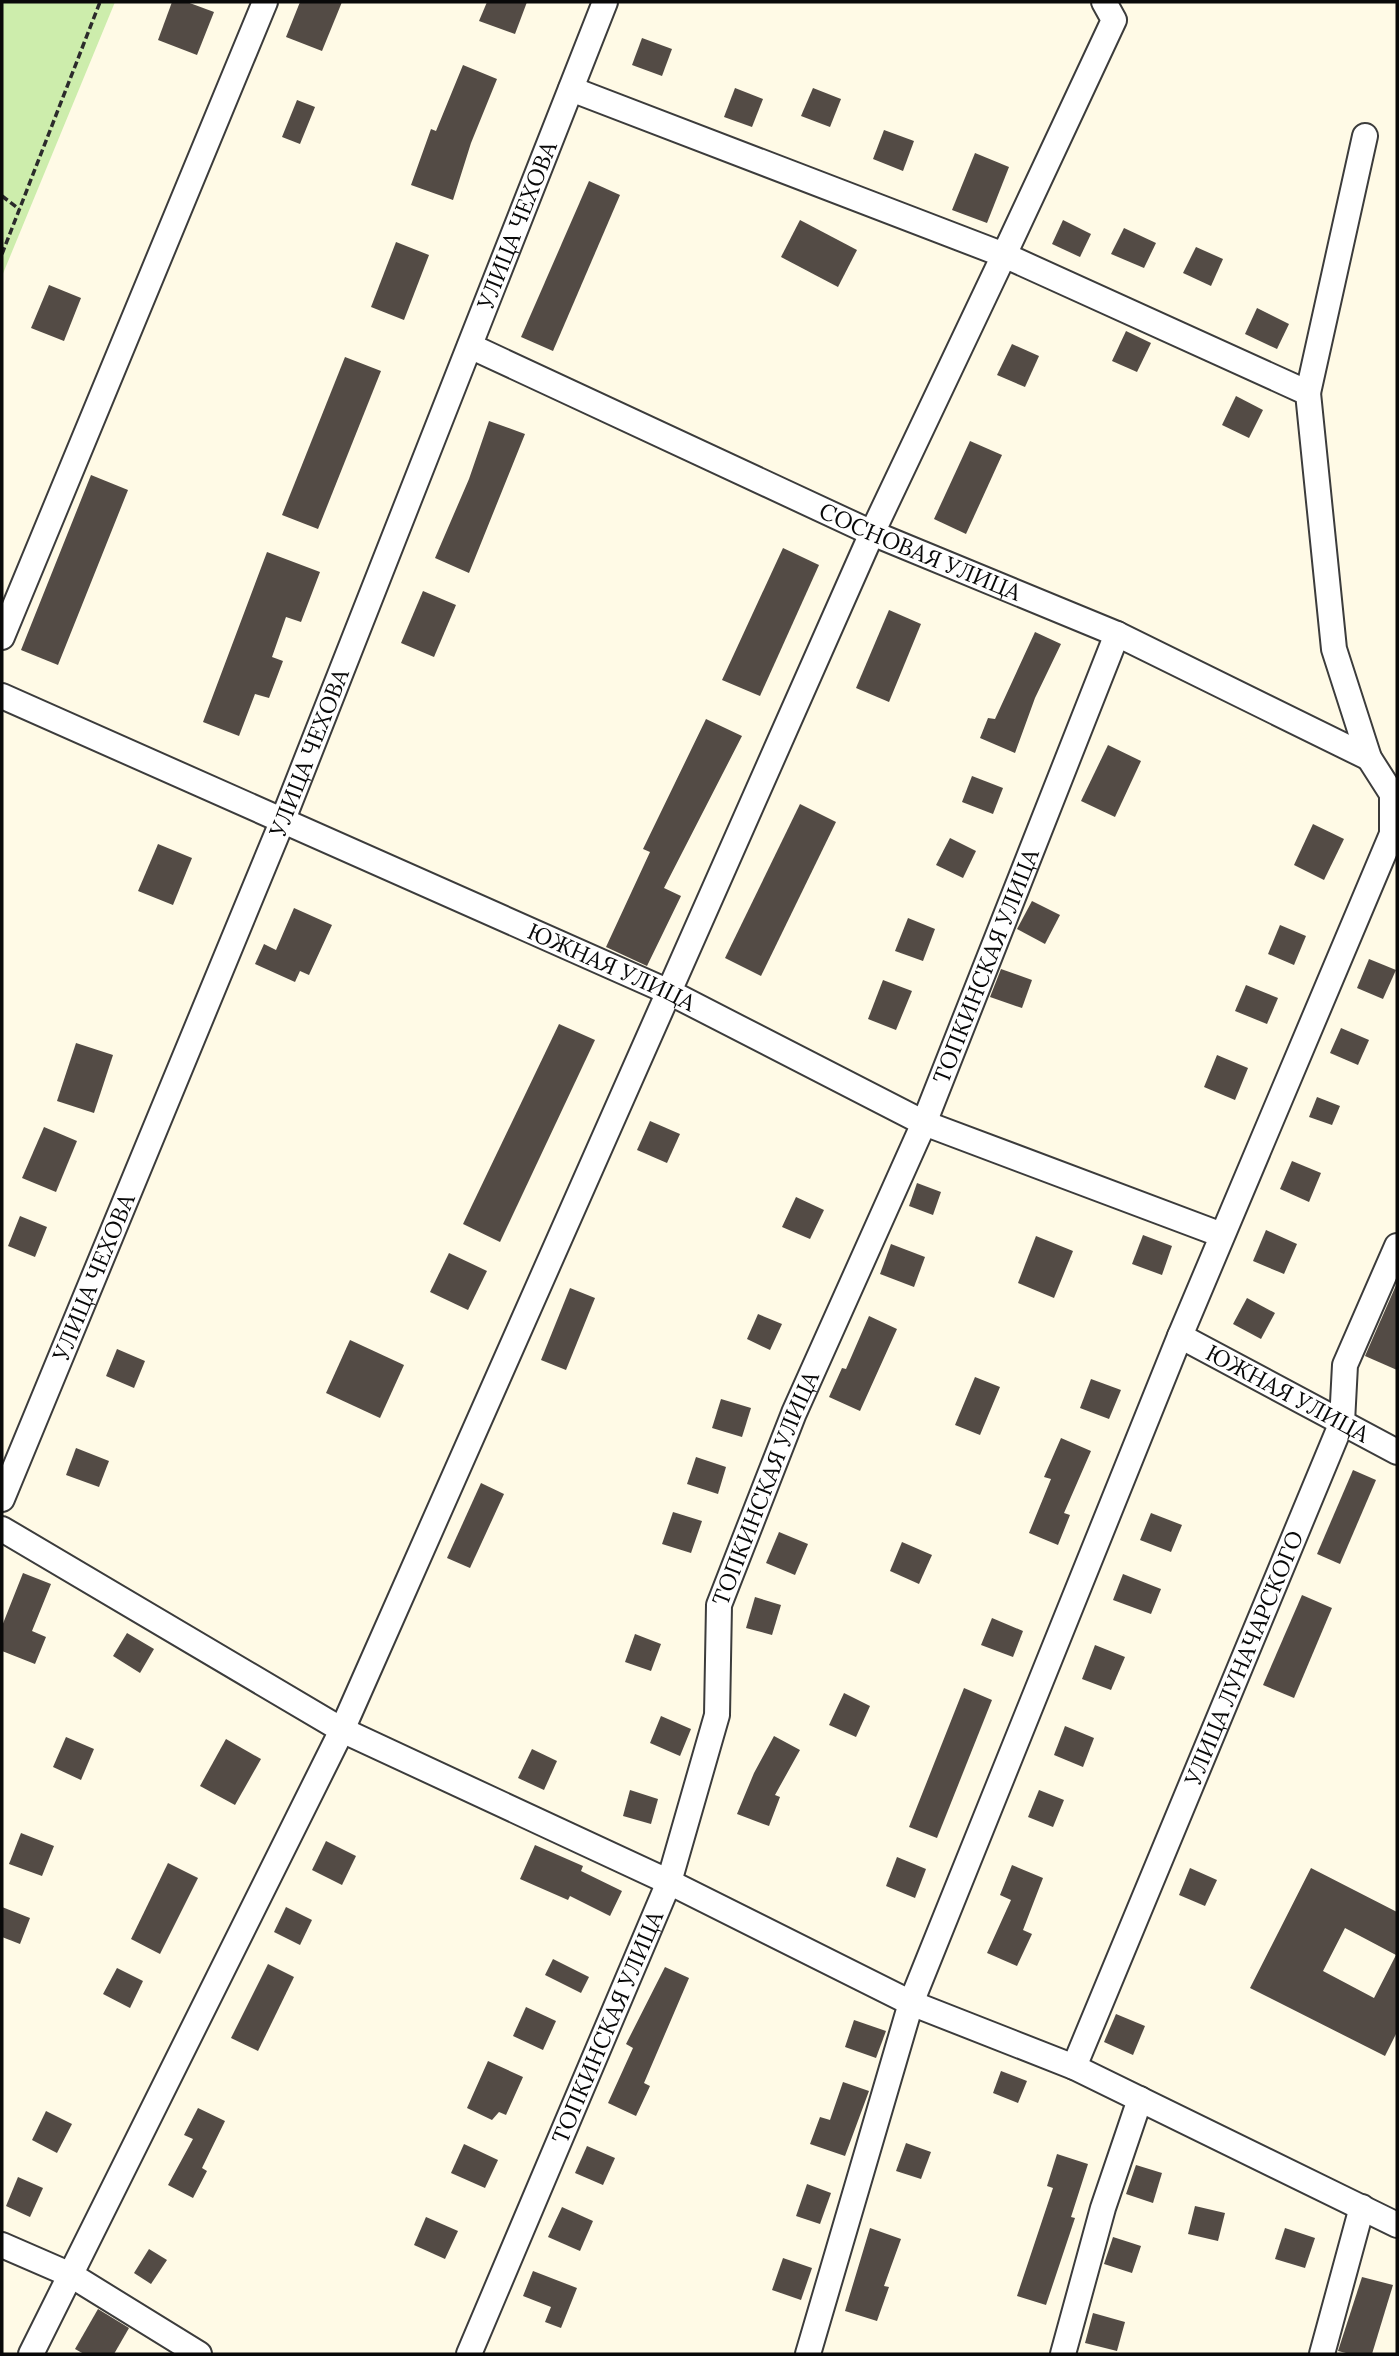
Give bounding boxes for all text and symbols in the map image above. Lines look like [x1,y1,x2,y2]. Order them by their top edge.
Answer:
street label: УЛИЦА ЧЕХОВА [470,136,563,314]
street label: СОСНОВАЯ УЛИЦА [815,496,1026,607]
street label: УЛИЦА ЧЕХОВА [262,664,355,842]
street label: ТОПКИНСКАЯ УЛИЦА [926,844,1045,1087]
street label: ЮЖНАЯ УЛИЦА [523,916,701,1017]
street label: УЛИЦА ЧЕХОВА [45,1189,141,1366]
street label: ЮЖНАЯ УЛИЦА [1201,1338,1375,1449]
street label: ТОПКИНСКАЯ УЛИЦА [705,1366,825,1609]
street label: УЛИЦА ЛУНАЧАРСКОГО [1177,1526,1309,1790]
street label: ТОПКИНСКАЯ УЛИЦА [545,1906,669,2148]

